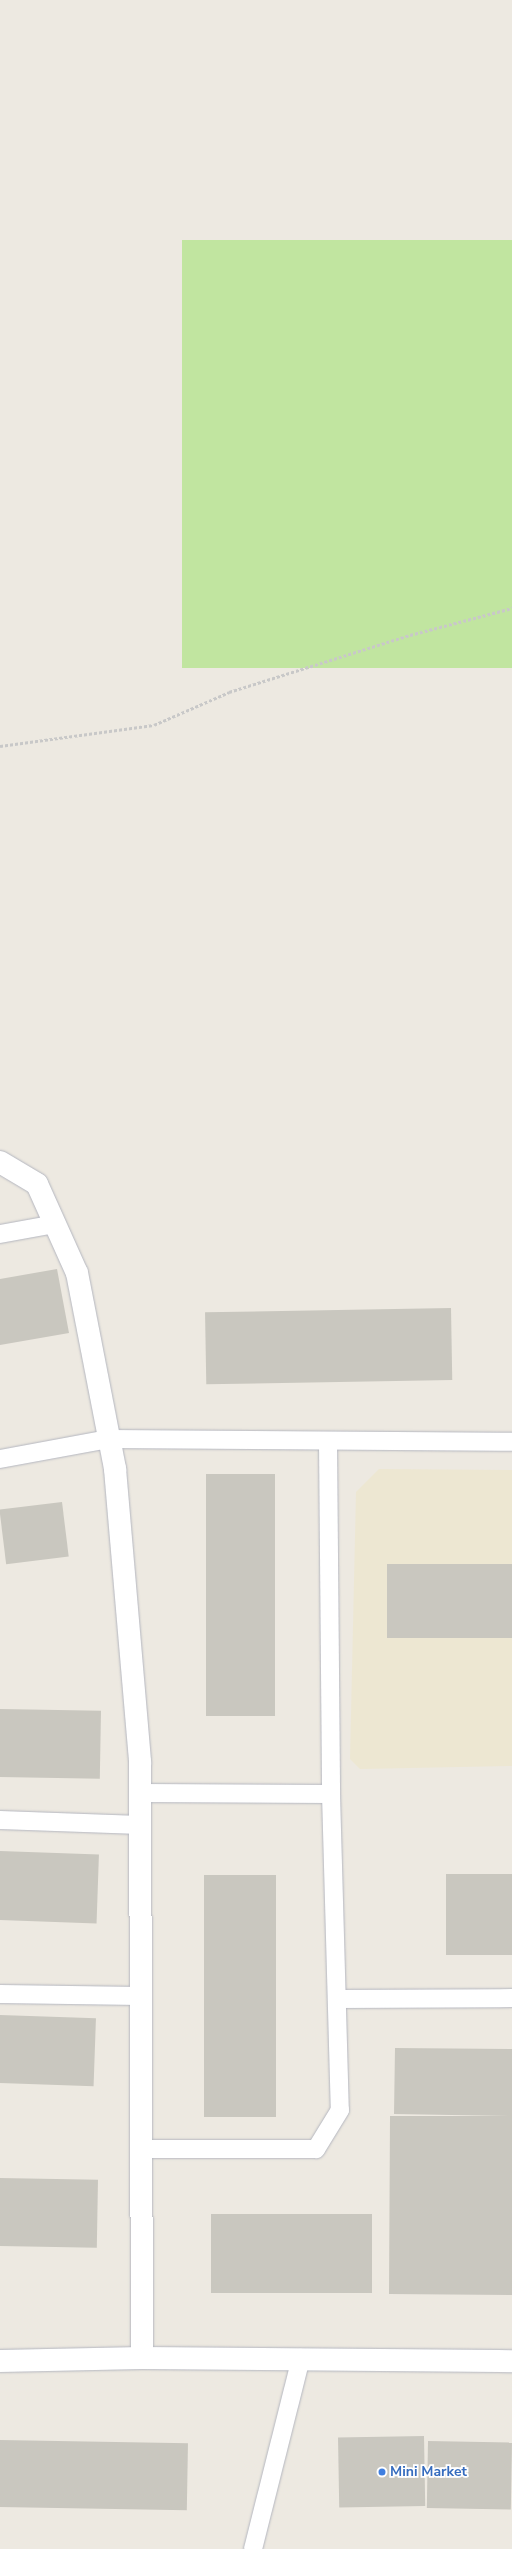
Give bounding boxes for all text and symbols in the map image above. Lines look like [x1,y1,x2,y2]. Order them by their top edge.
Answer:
place label: Mini Market [390,2464,467,2480]
marker: Mini Market [377,2467,387,2477]

